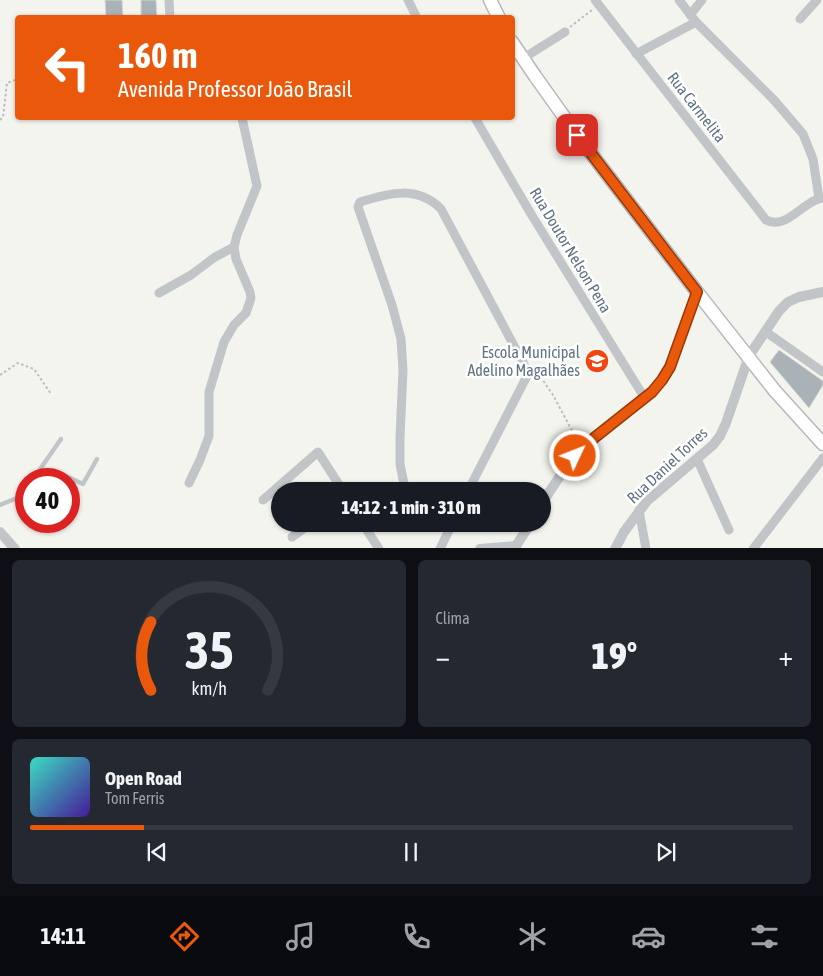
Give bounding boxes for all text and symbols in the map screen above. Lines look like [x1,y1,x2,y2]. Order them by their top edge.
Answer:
icon: left [35,35,100,100]
text: 160 m [118,35,197,75]
street label: Rua Carmelita [664,69,730,145]
text: Avenida Professor João Brasil [118,76,352,102]
pin [556,114,598,156]
icon: arrive [563,121,591,149]
street label: Rua Doutor Nelson Pena [527,184,615,316]
place label: Escola Municipal Adelino Magalhães [467,343,581,380]
school or university icon: Escola Municipal Adelino Magalhães [584,348,610,374]
street label: Rua Daniel Torres [623,423,711,507]
position arrow [548,429,600,481]
speed limit sign: 40 [15,468,80,533]
text: 14:12 · 1 min · 310 m [341,496,481,518]
text: Clima [436,609,470,627]
text: 35 [184,620,233,680]
text: 19° [591,634,637,677]
text: − [436,640,450,672]
text: + [778,640,793,672]
text: km/h [191,678,226,699]
text: Open Road [105,767,182,789]
text: Tom Ferris [105,789,164,807]
icon: previous [143,838,171,866]
icon: pause [397,838,425,866]
icon: next [652,838,680,866]
icon: directions [167,919,202,954]
icon: music [283,919,318,954]
icon: phone [399,919,434,954]
icon: climate [515,919,550,954]
icon: car [631,919,666,954]
icon: filters [747,919,782,954]
text: 14:11 [41,923,86,949]

